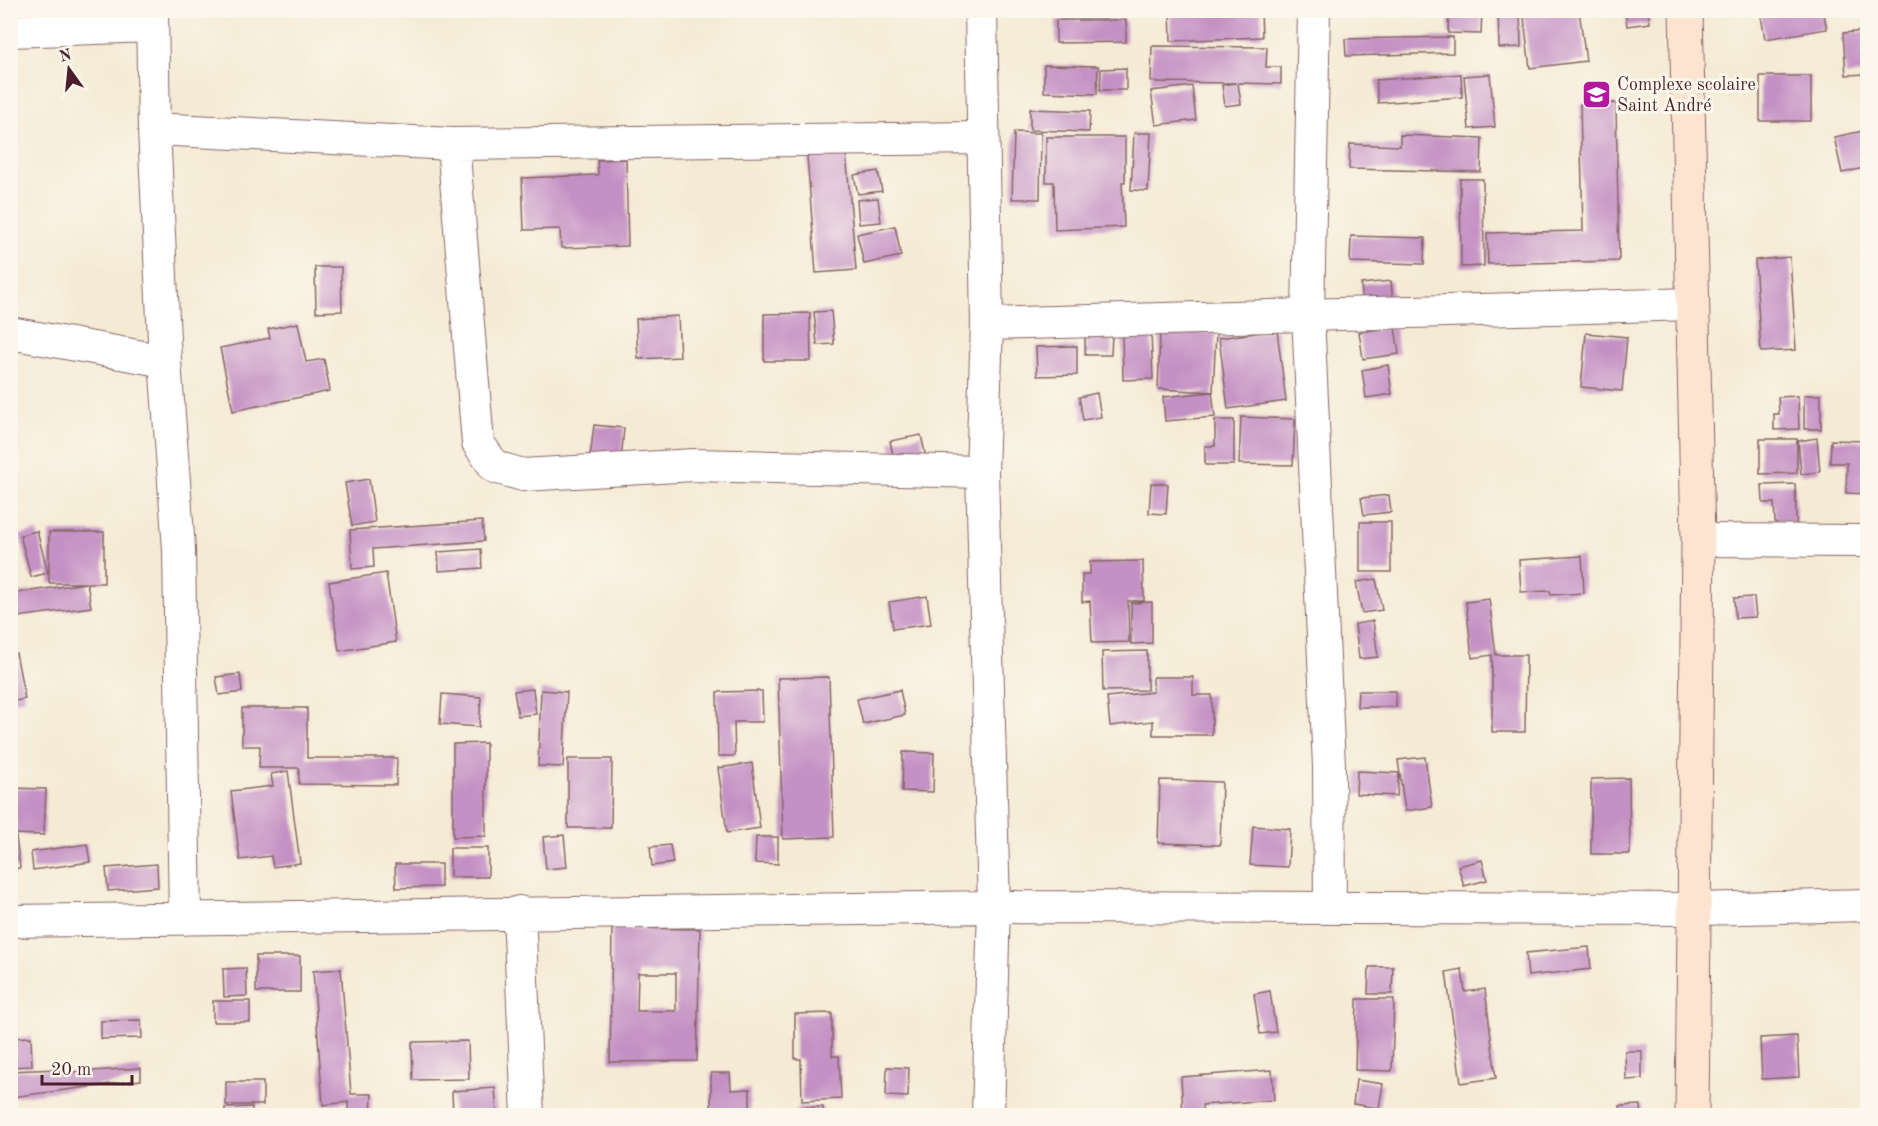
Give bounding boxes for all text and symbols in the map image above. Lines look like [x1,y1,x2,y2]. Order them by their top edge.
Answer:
north arrow [39,39,99,99]
text: N [58,47,74,66]
place label: Complexe scolaire Saint André [1617,76,1756,115]
school or university icon: Complexe scolaire Saint André [1580,78,1612,110]
scale bar [42,1048,132,1086]
text: 20 m [51,1061,91,1079]

